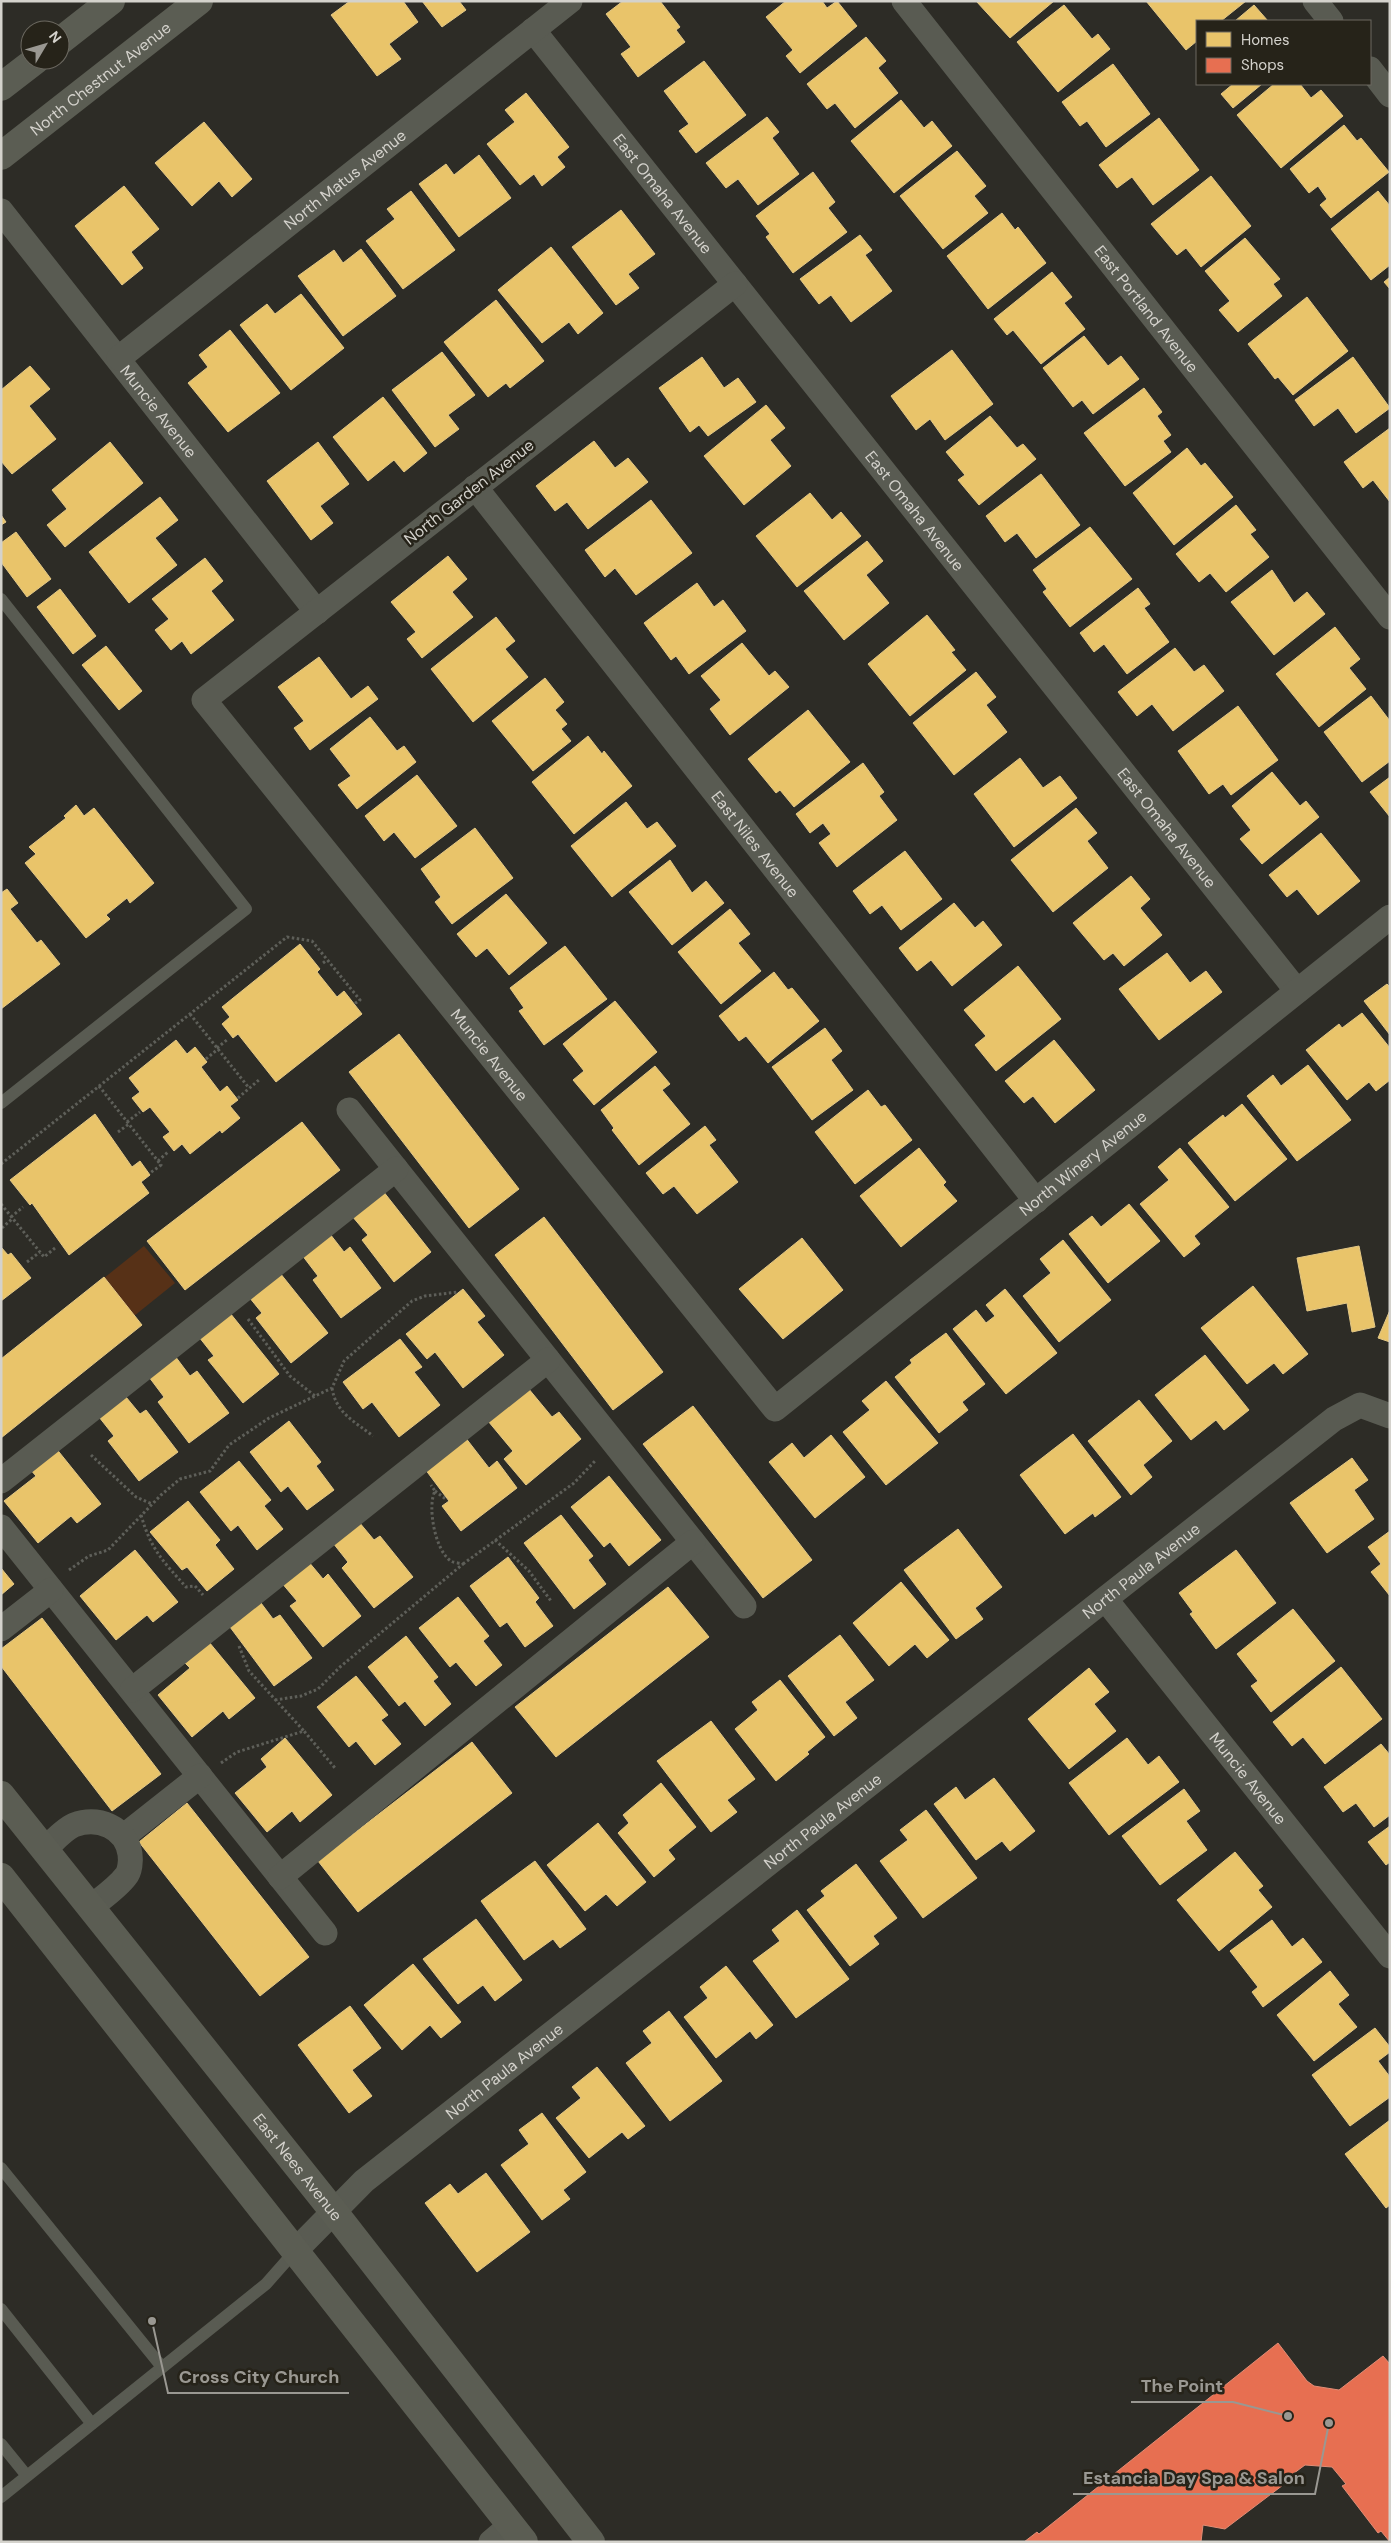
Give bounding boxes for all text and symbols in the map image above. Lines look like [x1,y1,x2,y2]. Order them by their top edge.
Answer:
street label: North Chestnut Avenue [26,18,174,140]
north arrow [20,20,70,70]
legend [1196,20,1371,85]
text: Homes [1241,30,1290,50]
text: Shops [1241,55,1284,75]
street label: North Matus Avenue [279,124,410,234]
street label: East Omaha Avenue [609,129,717,258]
street label: East Portland Avenue [1090,241,1204,377]
street label: Muncie Avenue [116,361,202,462]
street label: North Garden Avenue [400,435,538,549]
street label: East Omaha Avenue [861,446,969,575]
street label: East Omaha Avenue [1113,763,1221,892]
street label: East Niles Avenue [707,786,804,902]
street label: Muncie Avenue [446,1004,533,1105]
street label: North Winery Avenue [1015,1105,1151,1220]
street label: North Paula Avenue [1078,1518,1204,1623]
street label: Muncie Avenue [1205,1728,1292,1829]
street label: North Paula Avenue [759,1768,886,1874]
street label: North Paula Avenue [441,2018,567,2124]
street label: East Nees Avenue [249,2109,347,2225]
callout: Cross City Church [168,2360,349,2393]
text: Cross City Church [179,2365,339,2389]
callout: The Point [1131,2369,1233,2402]
text: The Point [1141,2374,1223,2398]
callout: Estancia Day Spa & Salon [1073,2461,1315,2494]
text: Estancia Day Spa & Salon [1083,2466,1305,2490]

